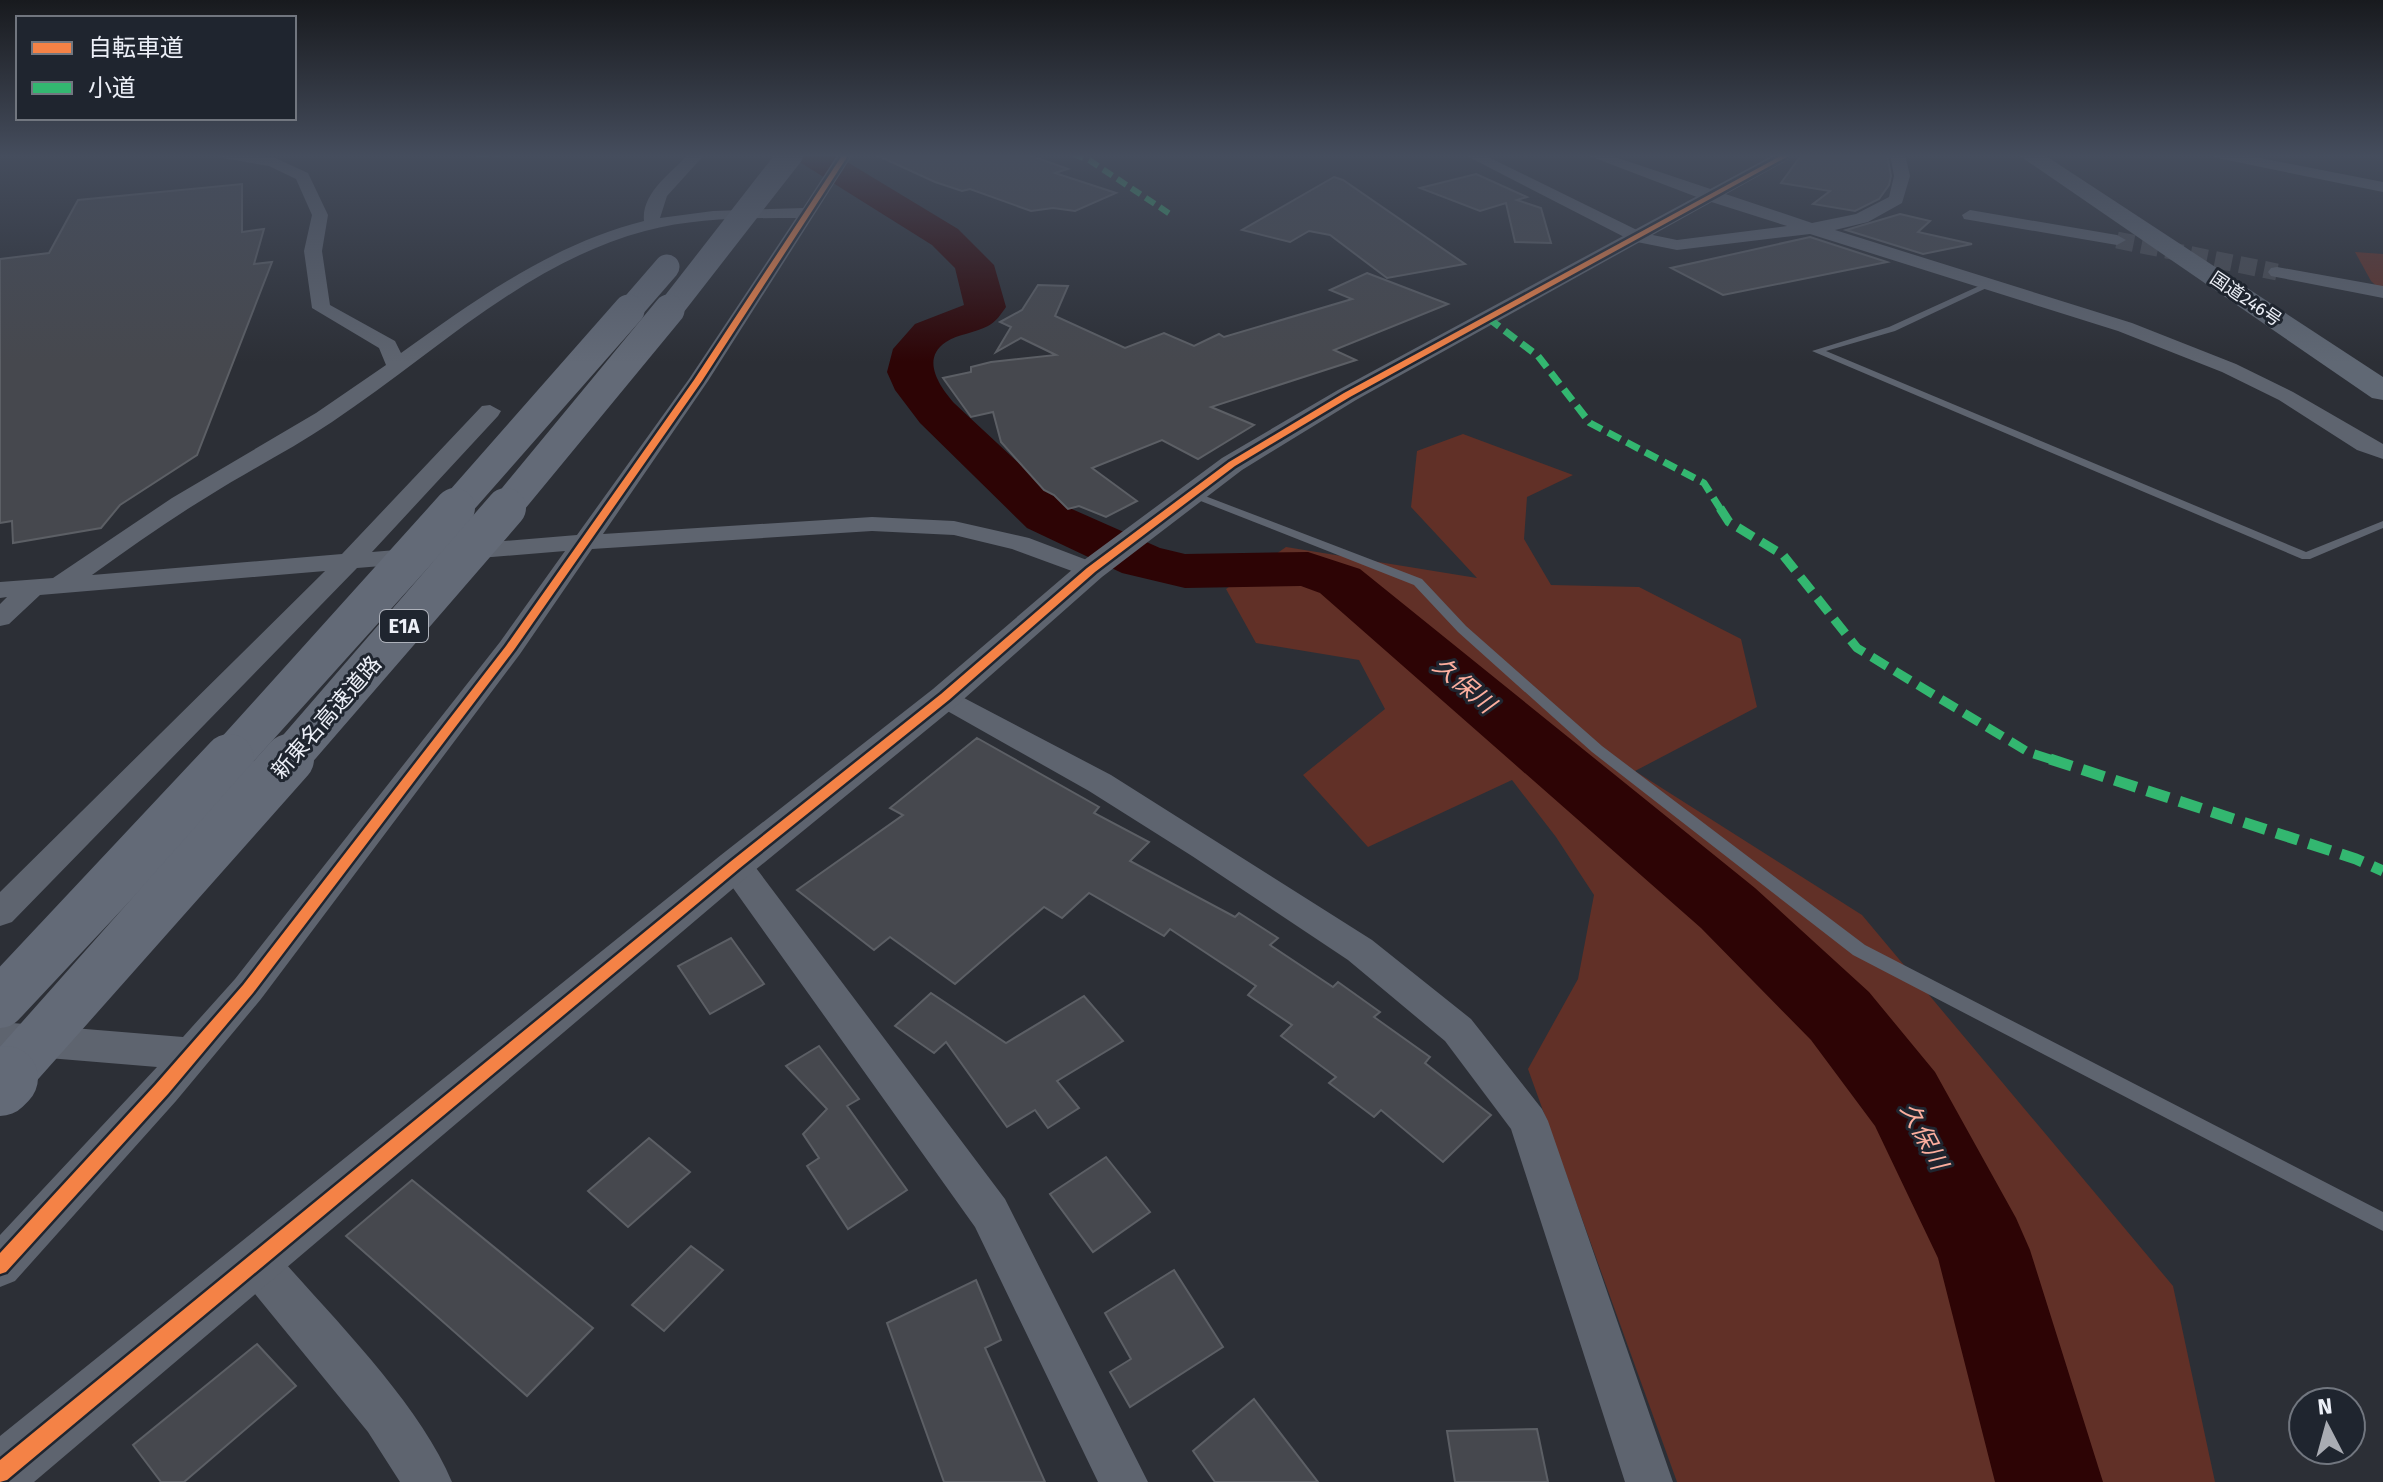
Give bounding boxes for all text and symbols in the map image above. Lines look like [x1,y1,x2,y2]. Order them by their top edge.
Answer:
legend [16,16,296,120]
text: 自転車道 [88,34,184,62]
text: 小道 [88,74,136,102]
street label: 国道246号 [2206,267,2286,331]
road number: E1A [380,610,428,642]
street label: 新東名高速道路 [266,650,387,784]
water label: 久保川 [1427,651,1503,721]
water label: 久保川 [1895,1098,1955,1177]
north arrow [2287,1386,2367,1466]
text: N [2316,1392,2334,1421]

